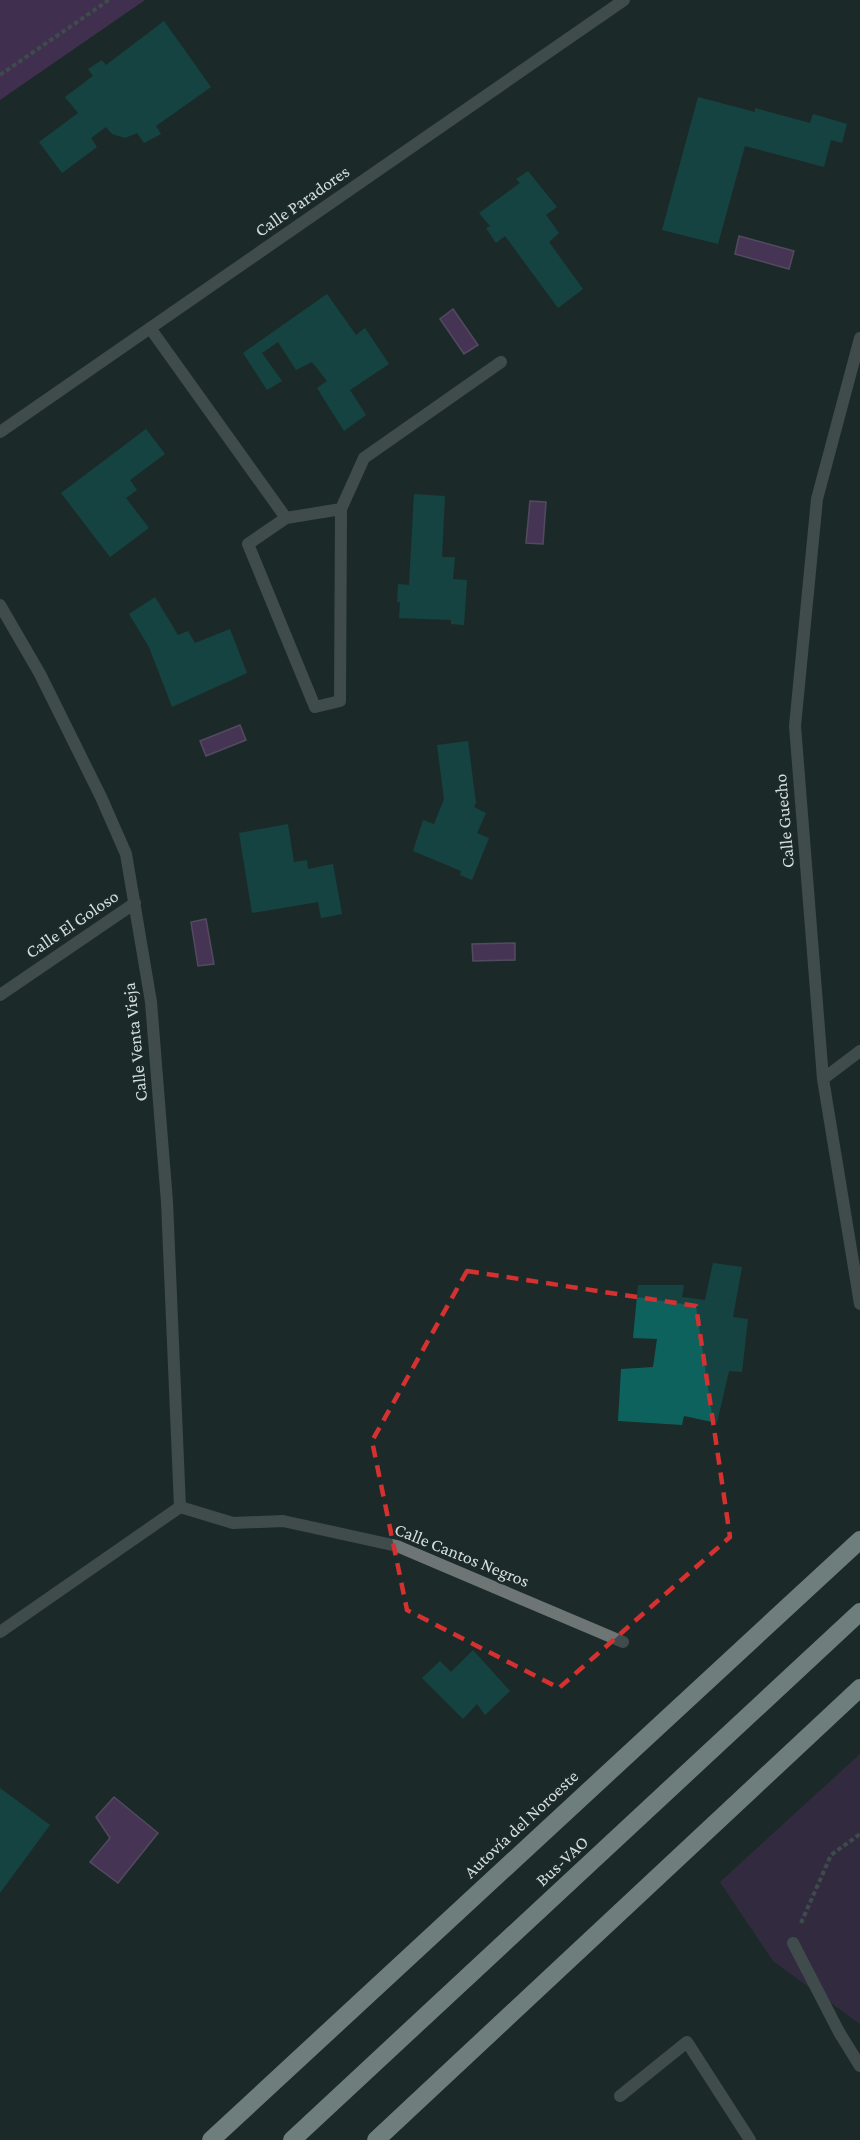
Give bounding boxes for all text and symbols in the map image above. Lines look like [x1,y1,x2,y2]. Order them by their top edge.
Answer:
street label: Calle Paradores [251,161,353,241]
street label: Calle Guecho [770,773,798,869]
street label: Calle El Goloso [22,886,122,962]
street label: Calle Venta Vieja [119,981,152,1103]
street label: Calle Cantos Negros [392,1519,532,1591]
street label: Autovía del Noroeste [460,1766,582,1882]
street label: Bus-VAO [532,1832,592,1890]

